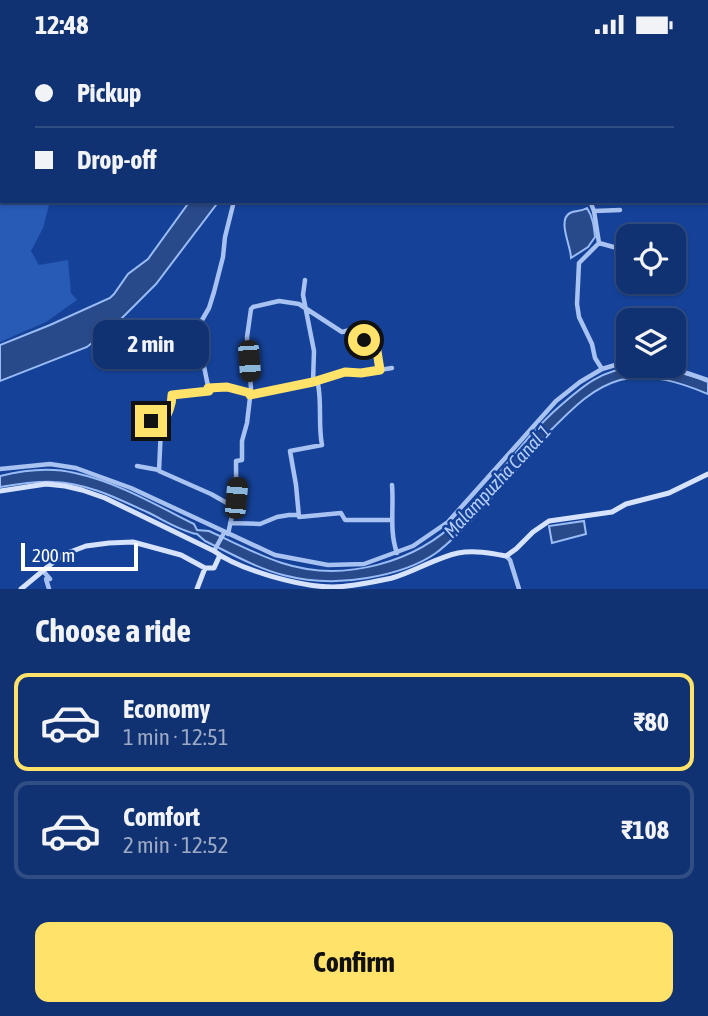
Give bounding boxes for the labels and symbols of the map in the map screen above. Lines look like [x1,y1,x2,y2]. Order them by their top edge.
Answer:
callout: 2 min [93,319,209,369]
route start [348,324,380,356]
car [238,339,261,383]
route end [135,405,167,437]
water label: Malampuzha Canal 1 [439,420,555,542]
car [224,476,249,520]
scale bar [21,540,138,572]

